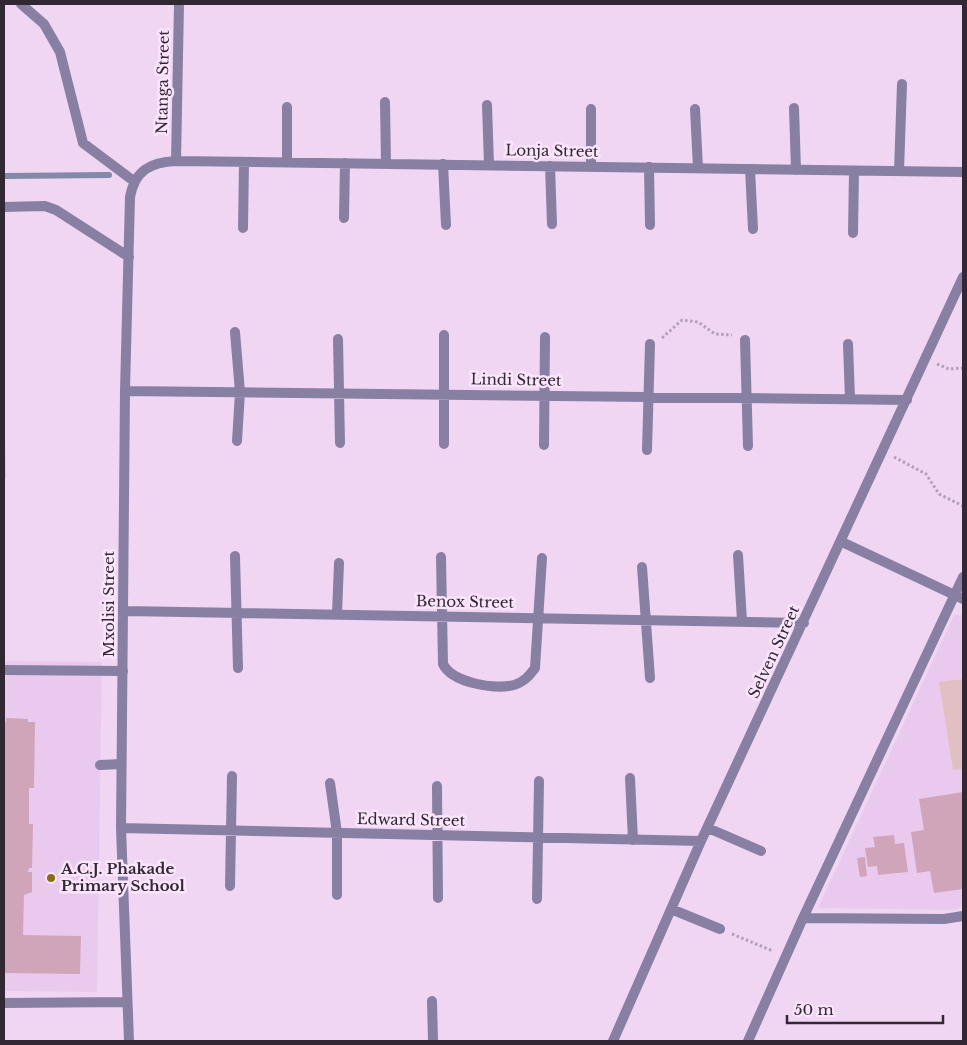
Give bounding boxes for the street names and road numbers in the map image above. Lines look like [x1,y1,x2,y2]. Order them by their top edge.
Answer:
street label: Ntanga Street [152,29,173,134]
street label: Lonja Street [505,140,599,161]
street label: Lindi Street [470,369,562,390]
street label: Mxolisi Street [99,551,118,657]
street label: Benox Street [416,591,515,612]
street label: Selven Street [744,602,803,701]
street label: Edward Street [357,809,466,830]

